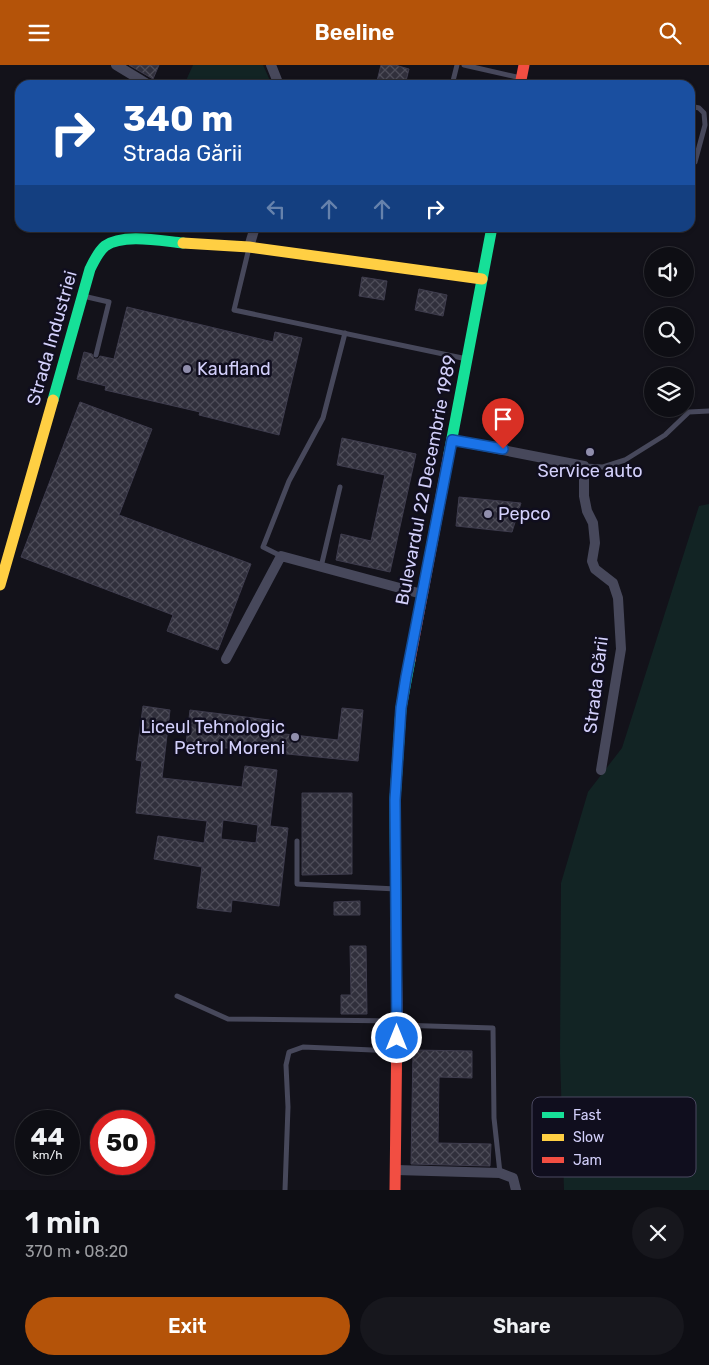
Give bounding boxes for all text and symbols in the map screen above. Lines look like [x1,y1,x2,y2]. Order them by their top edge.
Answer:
icon: menu [25,19,53,47]
text: Beeline [315,19,394,46]
icon: search [656,19,684,47]
text: 340 m [123,98,233,140]
icon: right [40,100,105,165]
text: Strada Gării [123,140,242,167]
icon: left [262,195,290,223]
icon: ahead [315,195,343,223]
icon: ahead [368,195,396,223]
icon: right [421,195,449,223]
map controls [644,247,694,417]
button: sound [644,247,694,297]
street label: Strada Industriei [22,268,82,408]
button: search [644,307,694,357]
street label: Bulevardul 22 Decembrie 1989 [391,353,461,607]
place label: Kaufland [197,358,271,380]
marker: Kaufland [181,363,193,375]
button: layers [644,367,694,417]
pin [482,398,524,449]
icon: arrive [489,405,517,433]
marker: Service auto [584,446,596,458]
place label: Service auto [537,460,643,482]
place label: Pepco [498,503,551,525]
marker: Pepco [482,508,494,520]
street label: Strada Gării [579,635,613,735]
place label: Liceul Tehnologic Petrol Moreni [141,716,285,759]
marker: Liceul Tehnologic Petrol Moreni [289,731,301,743]
position arrow [370,1011,422,1063]
legend [532,1097,696,1177]
text: Fast [573,1107,602,1124]
speed limit sign: 50 [90,1110,155,1175]
text: 44 [30,1122,65,1151]
text: Slow [573,1129,604,1146]
text: km/h [33,1148,62,1162]
text: Jam [573,1152,602,1169]
text: 1 min [25,1205,100,1241]
button: close [632,1207,684,1259]
text: 370 m · 08:20 [25,1242,128,1261]
button: Exit [25,1297,350,1355]
button: Share [360,1297,684,1355]

